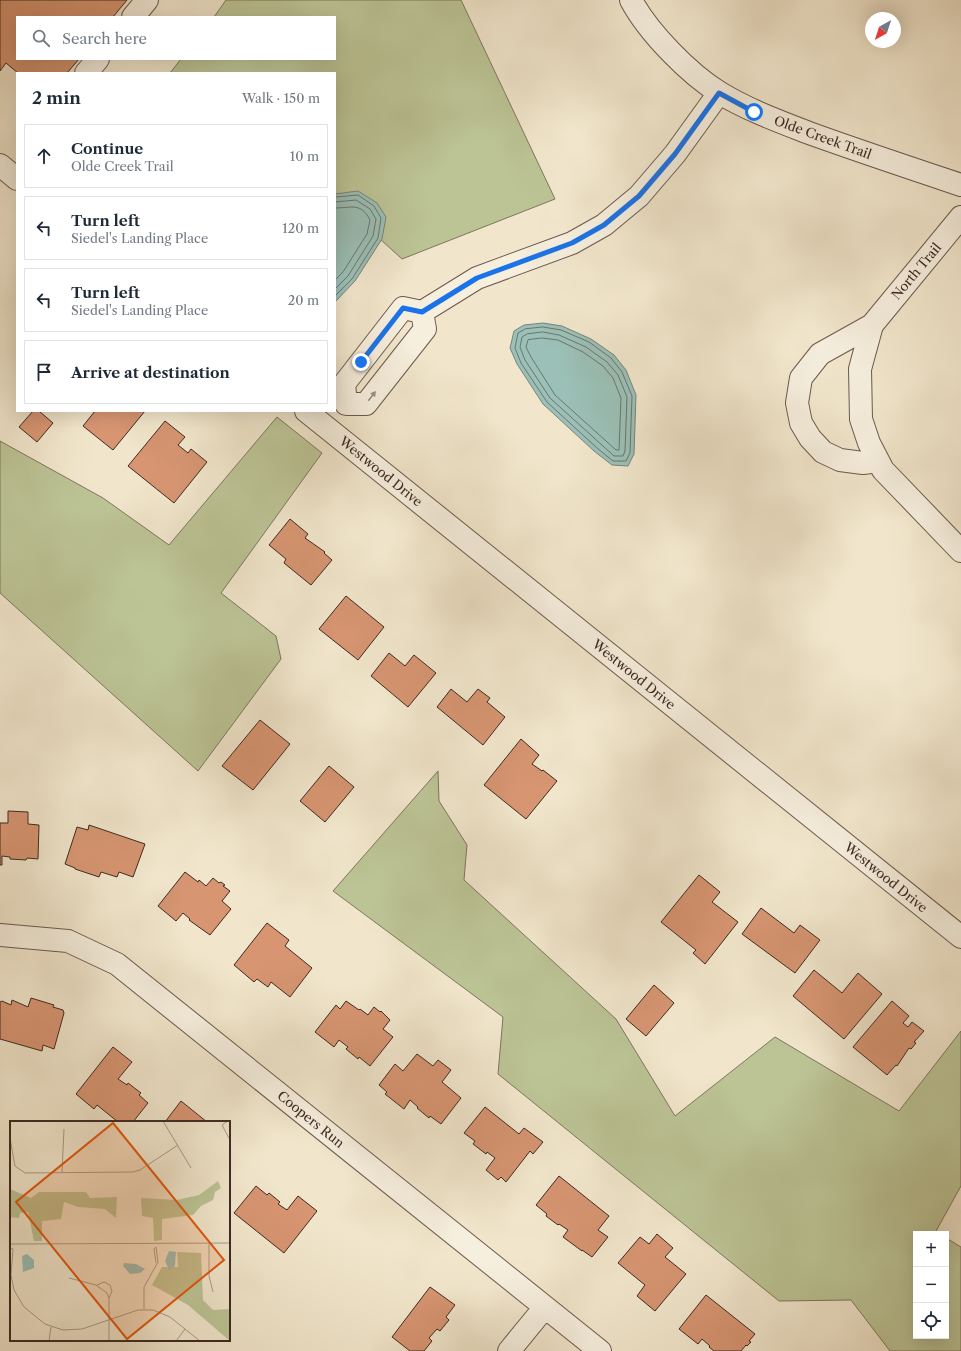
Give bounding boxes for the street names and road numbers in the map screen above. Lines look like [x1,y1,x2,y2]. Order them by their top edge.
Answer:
street label: Olde Creek Trail [772,112,874,162]
street label: North Trail [888,239,944,302]
street label: Westwood Drive [336,432,426,509]
street label: Westwood Drive [589,635,679,712]
street label: Westwood Drive [841,838,931,915]
street label: Coopers Run [274,1087,348,1151]

